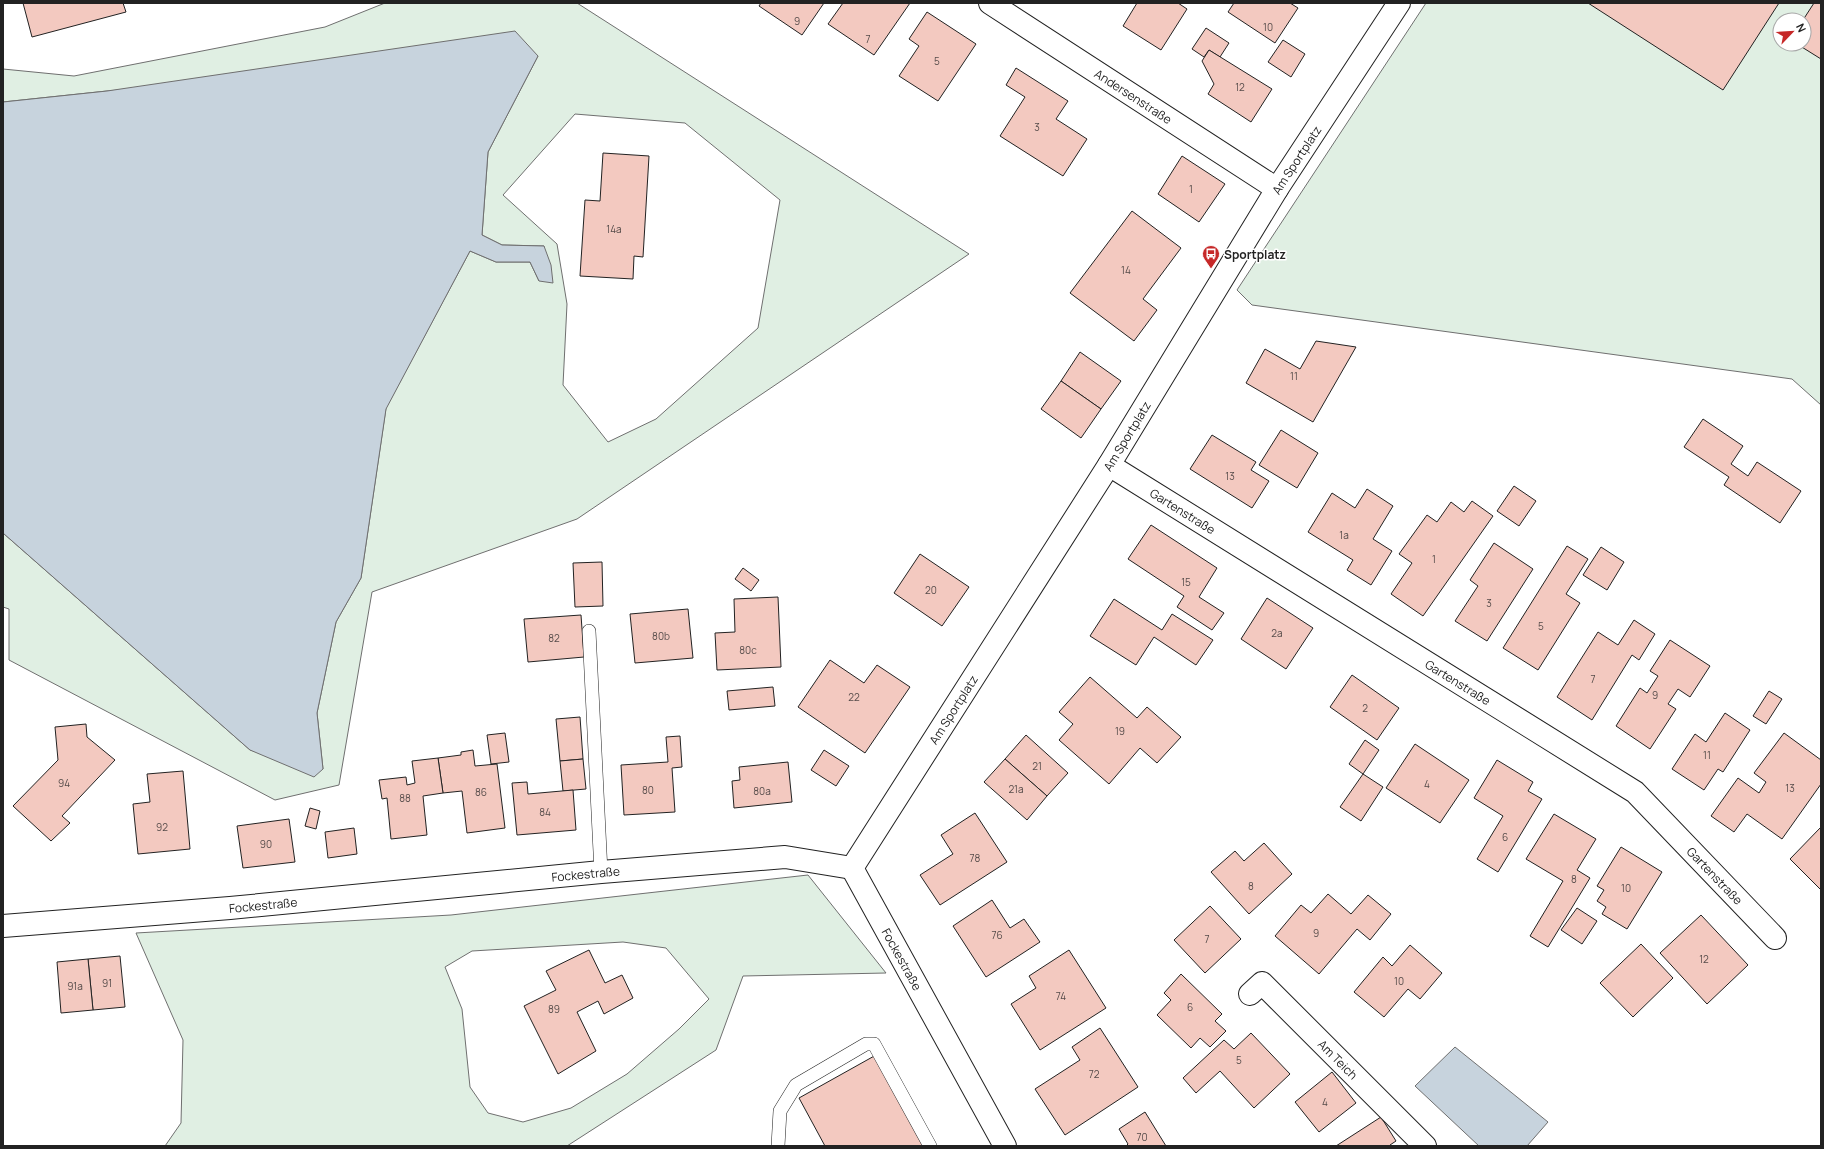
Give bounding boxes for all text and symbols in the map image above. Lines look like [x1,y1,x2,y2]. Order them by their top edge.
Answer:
north arrow [1772,12,1812,52]
house number: 9 [794,14,800,28]
house number: 10 [1263,20,1273,34]
text: N [1793,21,1810,34]
house number: 7 [865,32,871,46]
house number: 5 [934,54,940,68]
street label: Andersenstraße [1091,65,1176,127]
house number: 12 [1235,80,1245,94]
house number: 3 [1034,120,1040,134]
street label: Am Sportplatz [1267,122,1325,197]
house number: 1 [1189,182,1193,196]
house number: 14a [606,222,622,236]
bus stop icon: Sportplatz [1201,244,1221,269]
place label: Sportplatz [1224,246,1286,263]
house number: 14 [1121,263,1131,277]
house number: 11 [1290,369,1298,383]
street label: Am Sportplatz [1099,398,1154,474]
house number: 13 [1225,469,1235,483]
street label: Gartenstraße [1147,484,1219,538]
house number: 1a [1339,528,1349,542]
house number: 1 [1432,552,1436,566]
house number: 15 [1181,575,1191,589]
house number: 20 [925,583,937,597]
house number: 3 [1486,596,1492,610]
house number: 5 [1538,619,1544,633]
house number: 2a [1271,626,1283,640]
house number: 80b [652,629,670,643]
house number: 82 [548,631,560,645]
house number: 80c [739,643,757,657]
street label: Gartenstraße [1422,655,1494,709]
street label: Am Sportplatz [925,672,981,747]
house number: 7 [1590,672,1596,686]
house number: 9 [1652,688,1658,702]
house number: 22 [848,690,860,704]
house number: 2 [1362,701,1368,715]
house number: 19 [1115,724,1125,738]
house number: 11 [1703,748,1711,762]
house number: 21 [1032,759,1042,773]
house number: 94 [58,776,70,790]
house number: 4 [1424,777,1430,791]
house number: 13 [1785,781,1795,795]
house number: 21a [1008,782,1024,796]
house number: 80 [642,783,654,797]
house number: 80a [753,784,771,798]
house number: 86 [475,785,487,799]
house number: 88 [399,791,411,805]
house number: 84 [539,805,551,819]
house number: 92 [156,820,168,834]
house number: 6 [1502,830,1508,844]
house number: 90 [260,837,272,851]
street label: Gartenstraße [1683,843,1747,908]
house number: 78 [970,851,981,865]
street label: Fockestraße [551,862,620,885]
house number: 8 [1571,872,1577,886]
house number: 8 [1248,879,1254,893]
house number: 10 [1621,881,1631,895]
street label: Fockestraße [228,893,298,917]
street label: Fockestraße [878,925,926,993]
house number: 9 [1313,926,1319,940]
house number: 76 [991,928,1003,942]
house number: 7 [1204,932,1210,946]
house number: 12 [1699,952,1709,966]
house number: 10 [1394,974,1404,988]
house number: 91 [102,976,112,990]
house number: 91a [67,979,83,993]
house number: 74 [1056,989,1066,1003]
house number: 6 [1187,1000,1193,1014]
house number: 89 [548,1002,560,1016]
street label: Am Teich [1314,1035,1362,1083]
house number: 5 [1236,1053,1242,1067]
house number: 72 [1089,1067,1100,1081]
house number: 4 [1322,1095,1328,1109]
house number: 70 [1136,1130,1148,1144]

